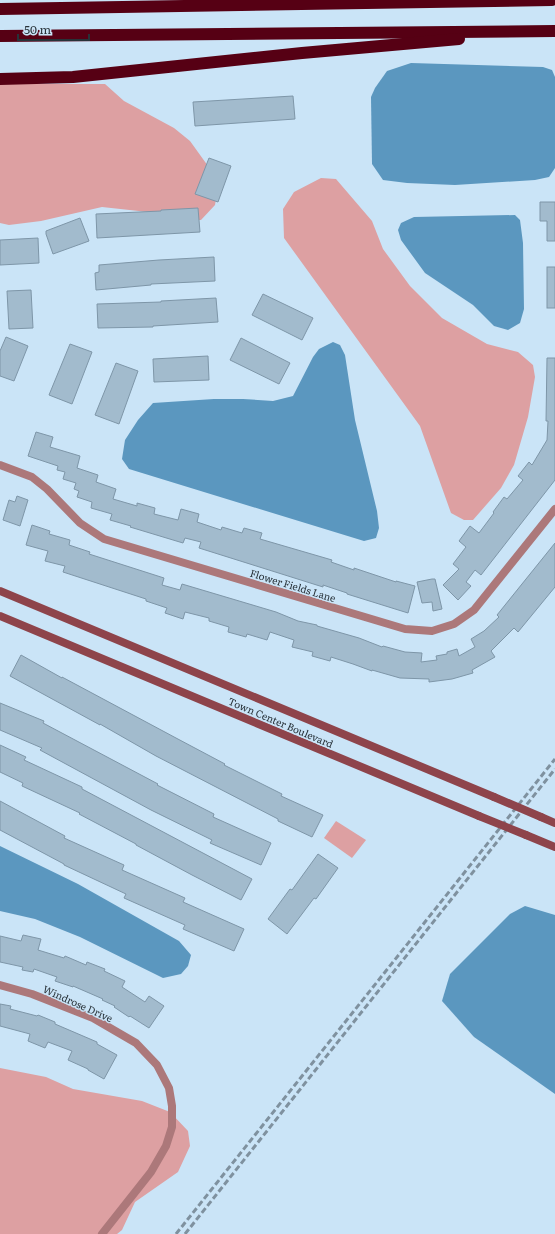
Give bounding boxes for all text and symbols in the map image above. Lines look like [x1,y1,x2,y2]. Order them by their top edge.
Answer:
scale bar [18,16,89,42]
text: 50 m [24,20,51,38]
street label: Flower Fields Lane [248,565,338,605]
street label: Town Center Boulevard [226,693,336,751]
street label: Windrose Drive [41,981,115,1025]

